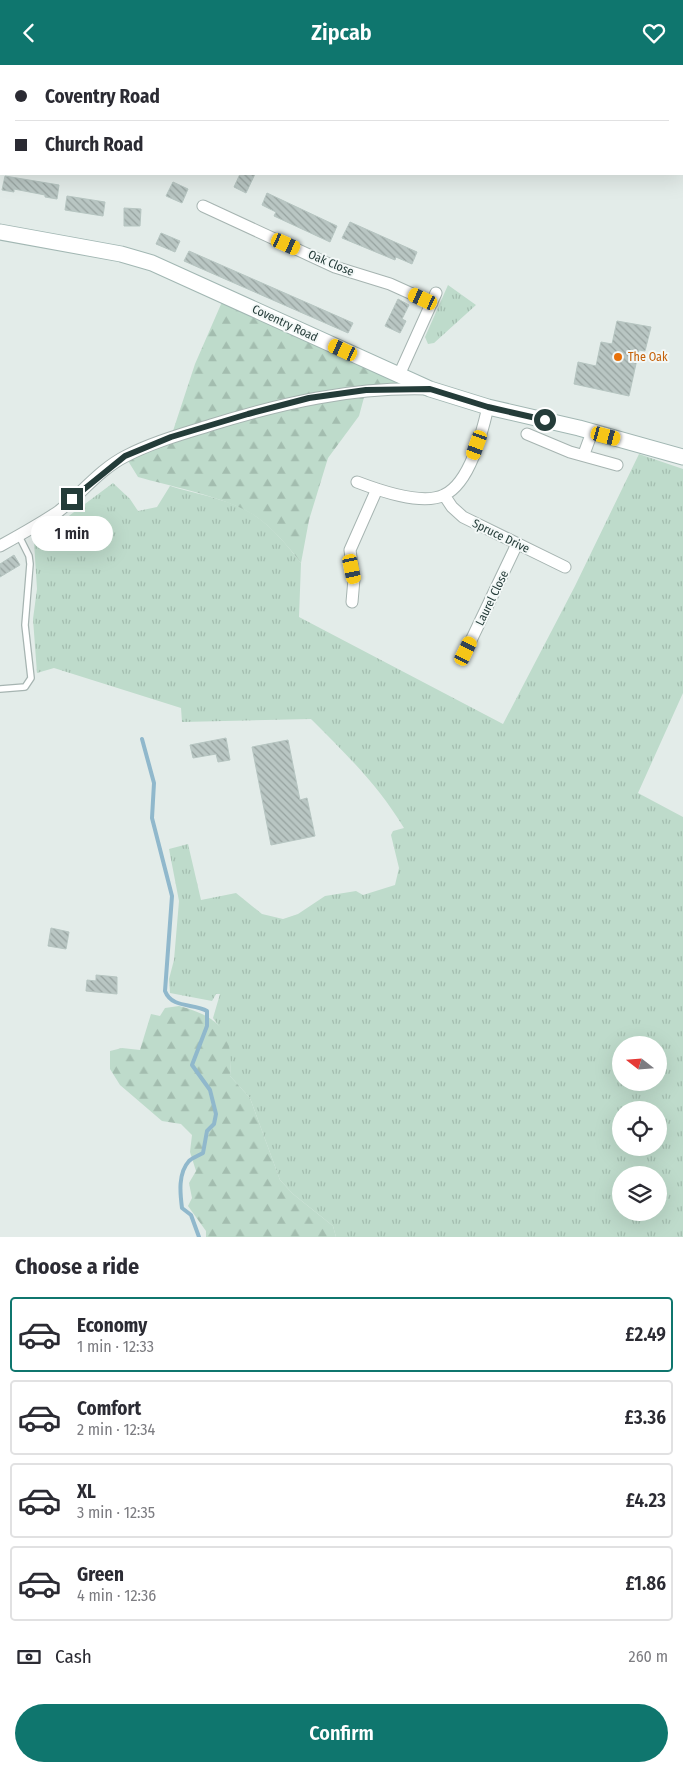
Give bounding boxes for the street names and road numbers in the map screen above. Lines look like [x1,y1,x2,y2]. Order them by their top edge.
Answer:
street label: Oak Close [306,247,356,279]
street label: Coventry Road [250,302,320,344]
street label: Spruce Drive [470,516,532,556]
street label: Laurel Close [473,568,511,628]

